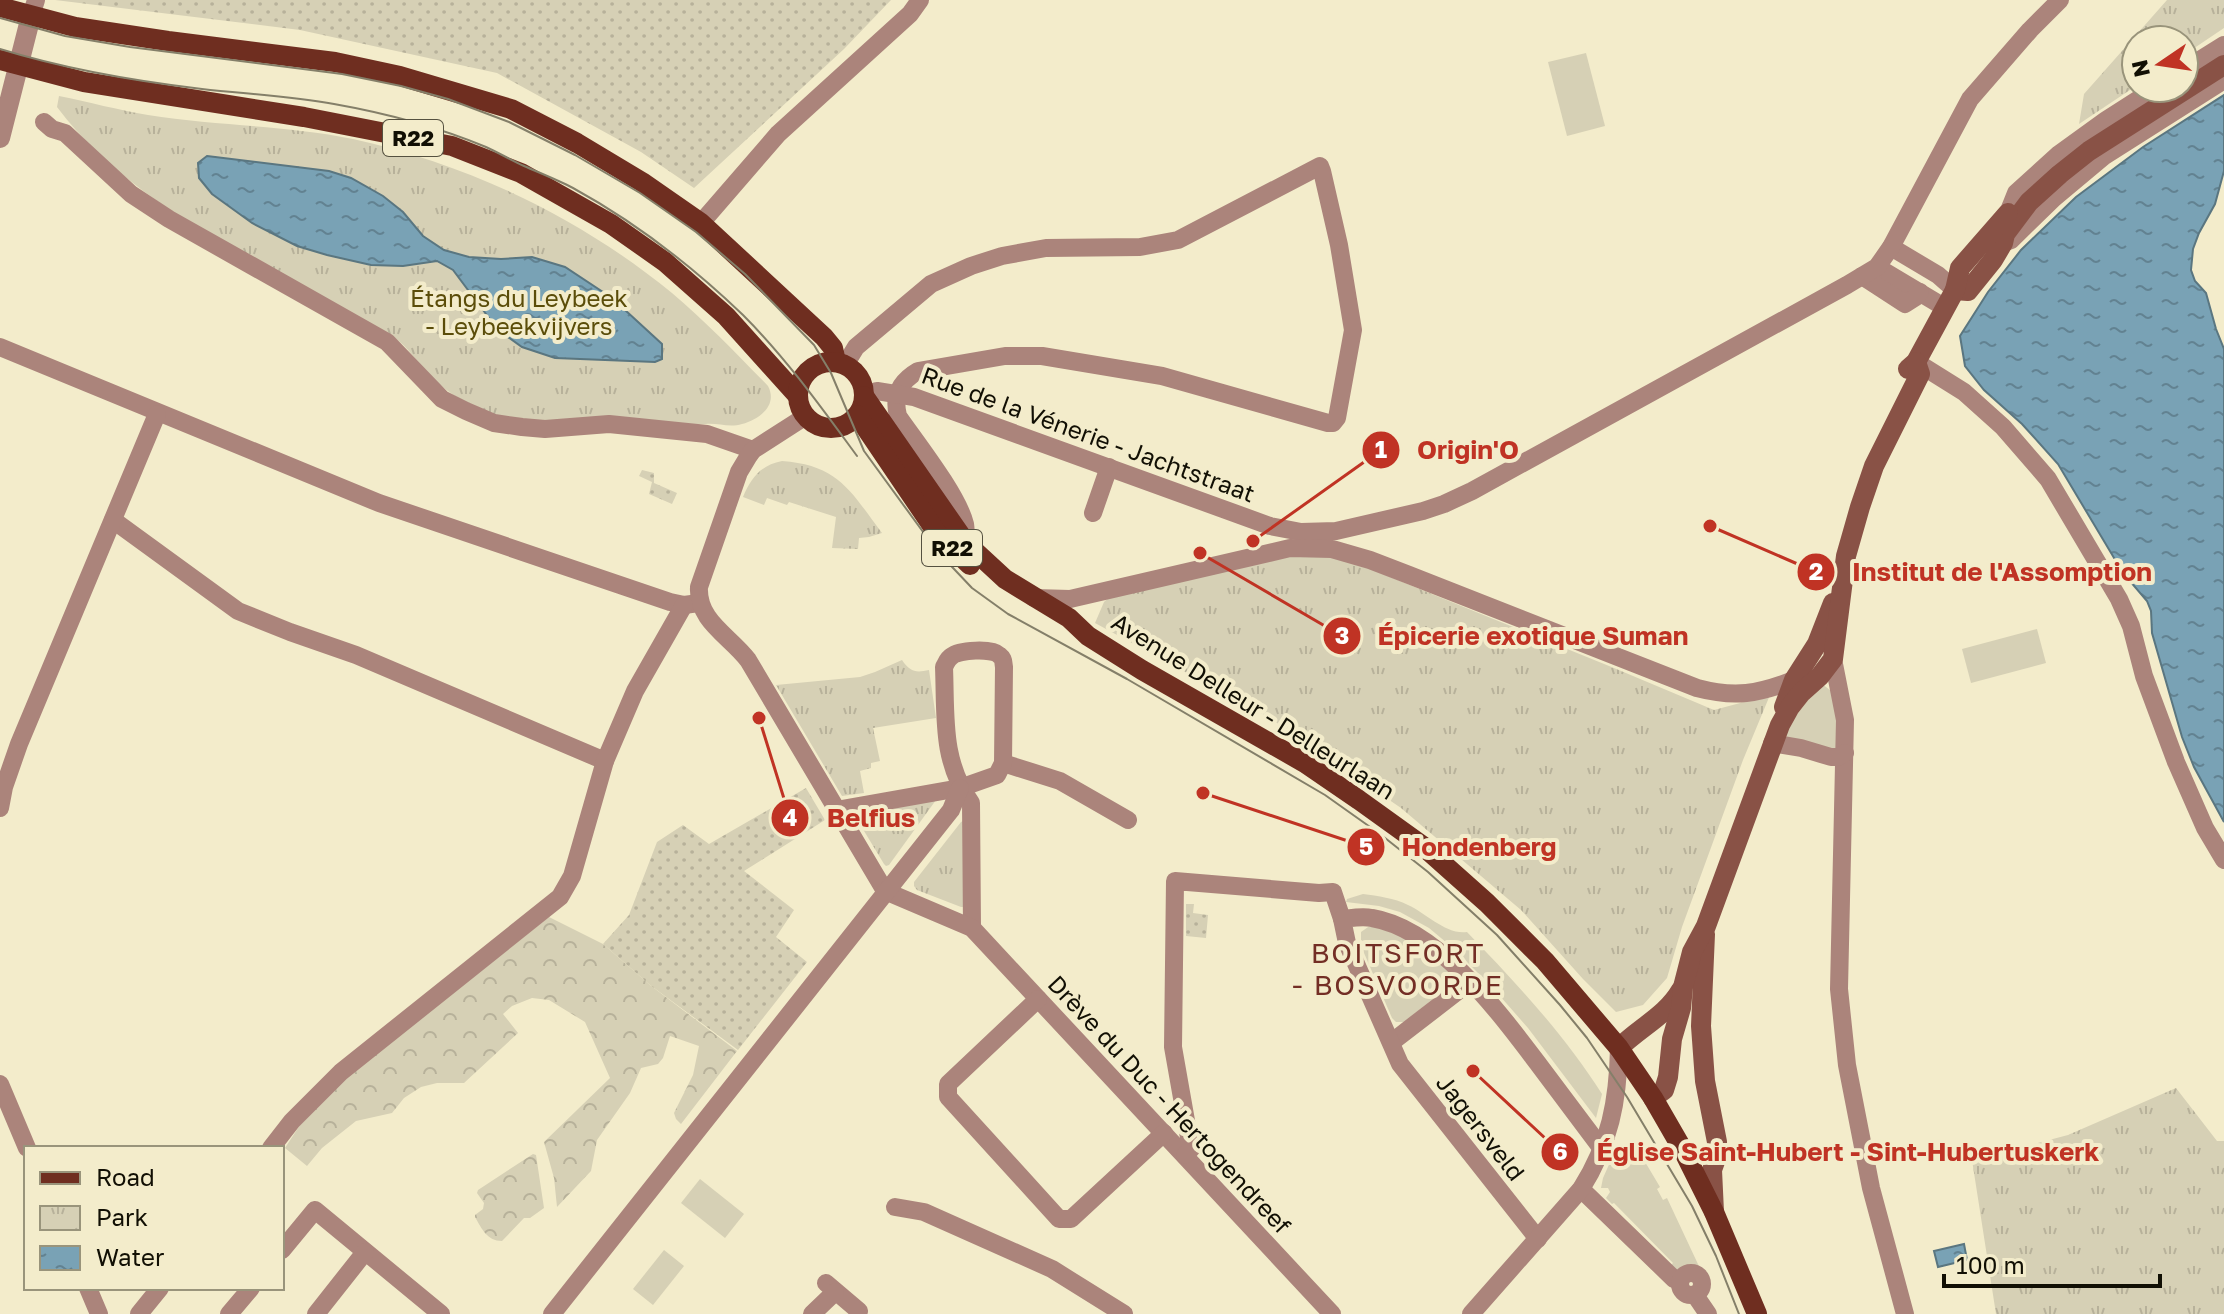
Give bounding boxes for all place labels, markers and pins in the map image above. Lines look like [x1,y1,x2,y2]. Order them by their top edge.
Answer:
callout: Origin'O [1361,425,1535,475]
callout: Institut de l'Assomption [1796,547,2167,597]
callout: Épicerie exotique Suman [1322,611,1705,661]
callout: Belfius [770,793,931,843]
callout: Hondenberg [1346,822,1573,872]
callout: Église Saint-Hubert - Sint-Hubertuskerk [1540,1127,2115,1177]

